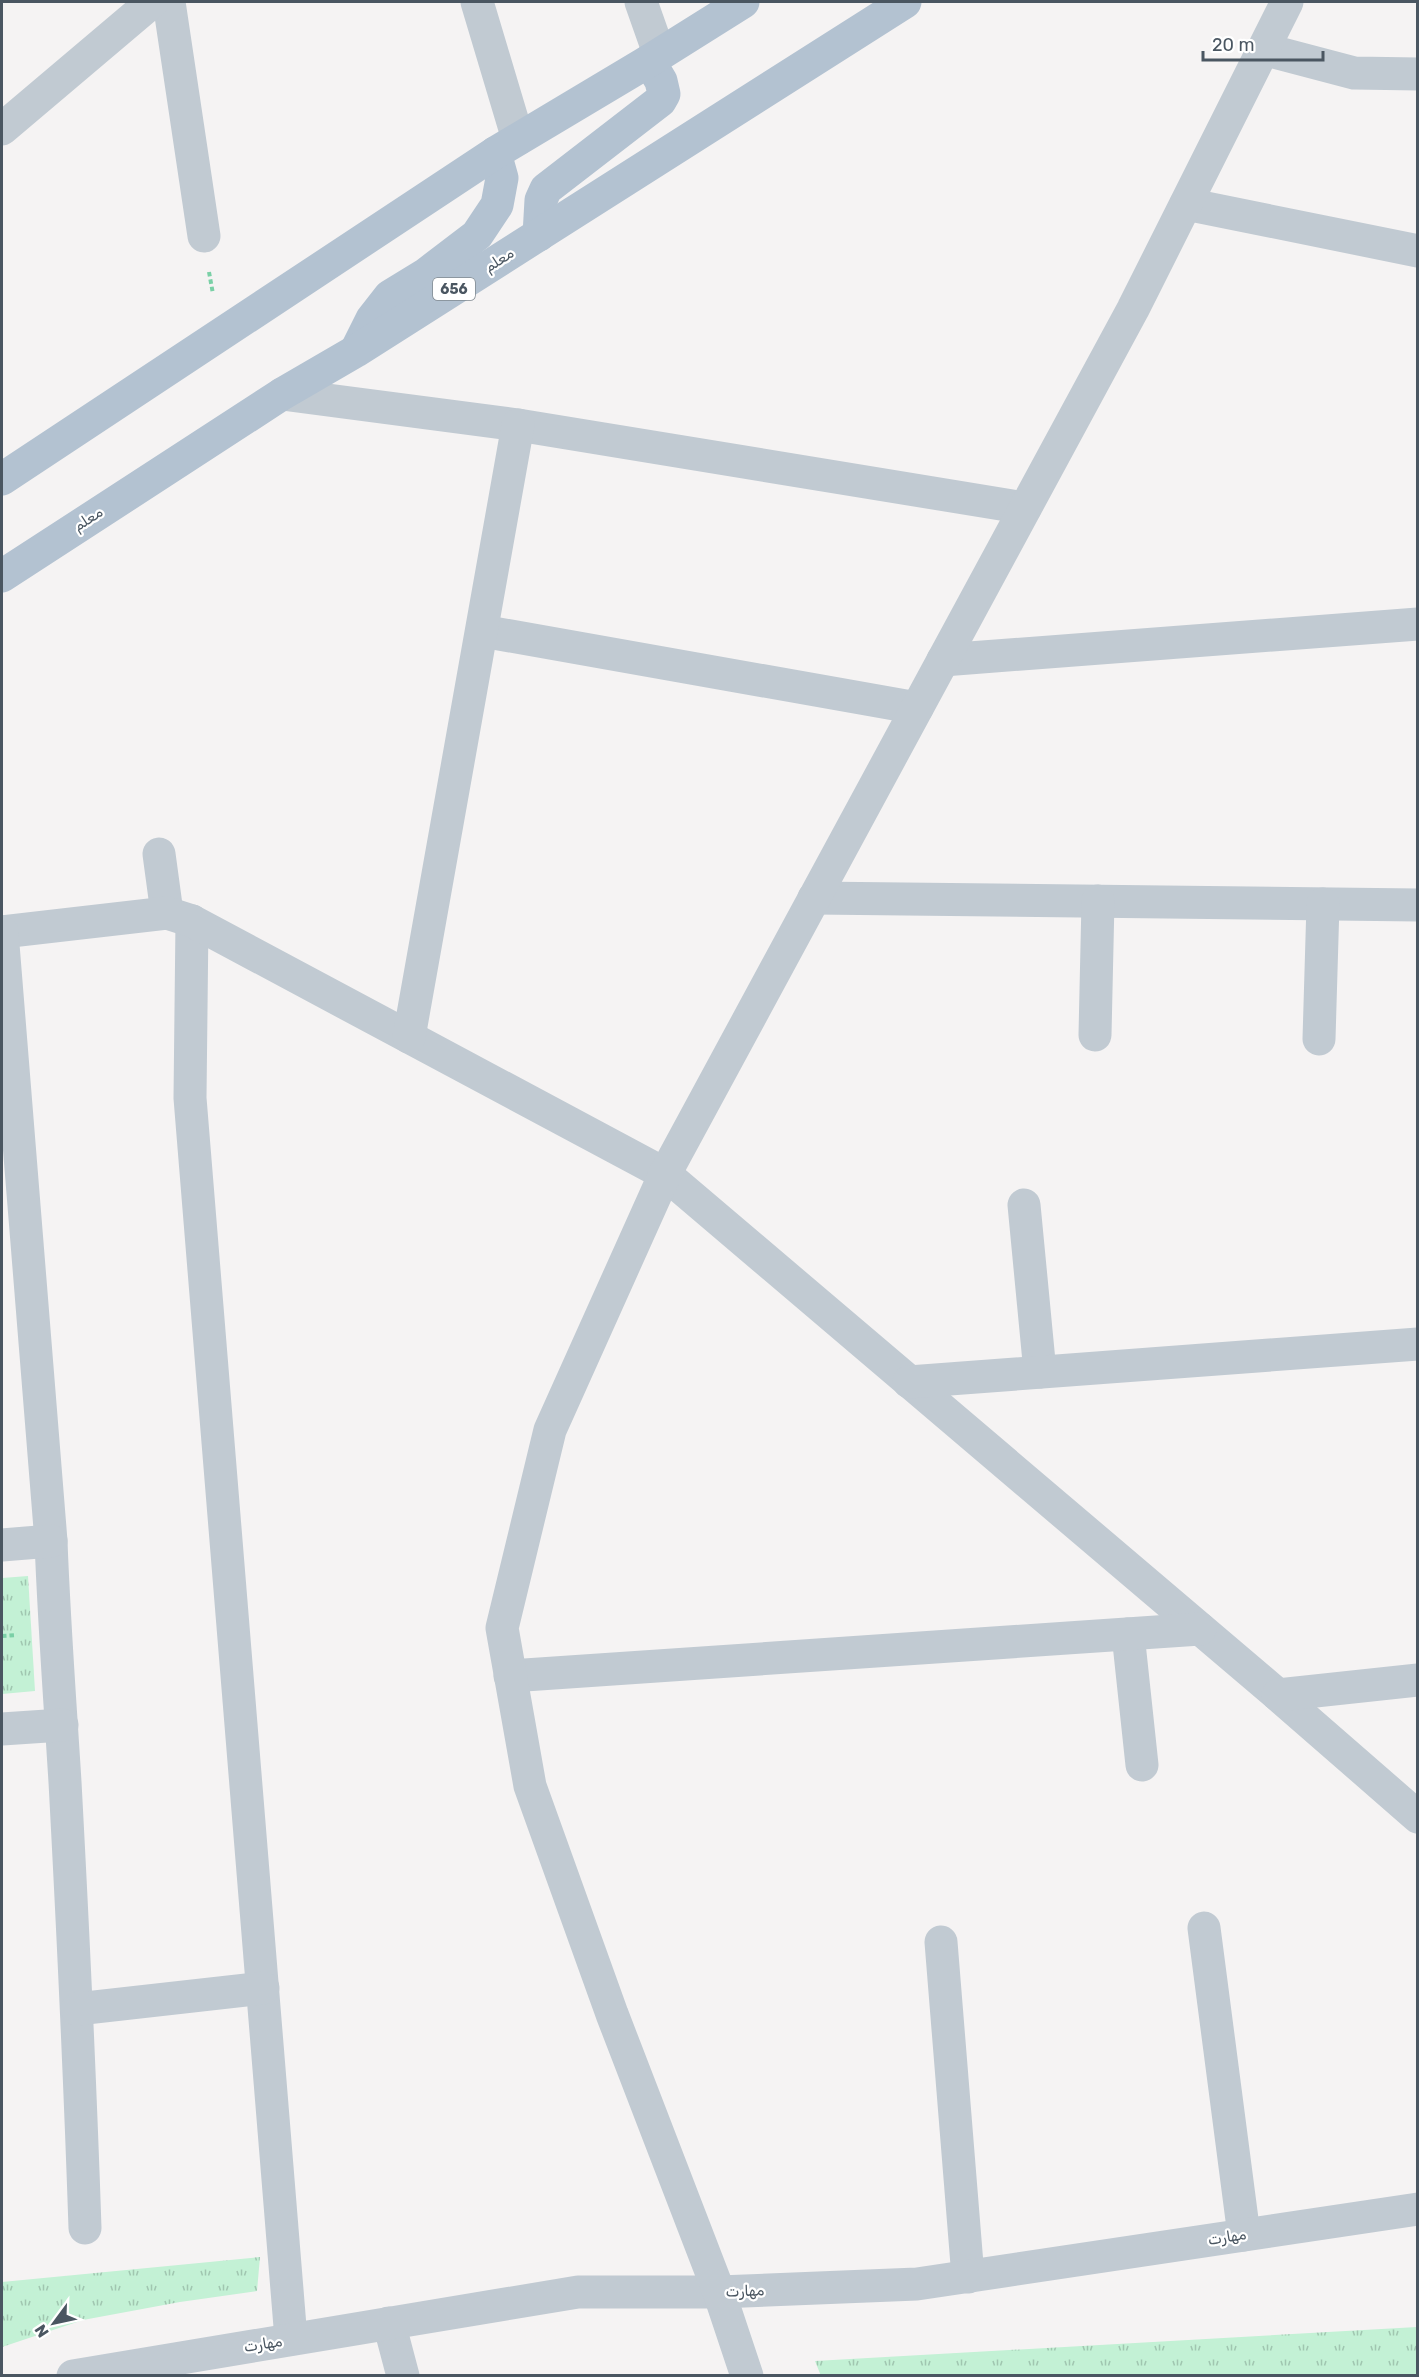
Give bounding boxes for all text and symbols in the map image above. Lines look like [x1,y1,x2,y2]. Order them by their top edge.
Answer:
scale bar [1203,24,1323,62]
text: 20 m [1212,34,1254,56]
street label: معلم [481,244,518,277]
road number: 656 [433,278,475,300]
street label: معلم [70,503,107,536]
street label: مهارت [1207,2225,1247,2249]
street label: مهارت [725,2281,765,2301]
north arrow [24,2293,84,2353]
text: N [31,2321,53,2341]
street label: مهارت [243,2332,283,2356]

